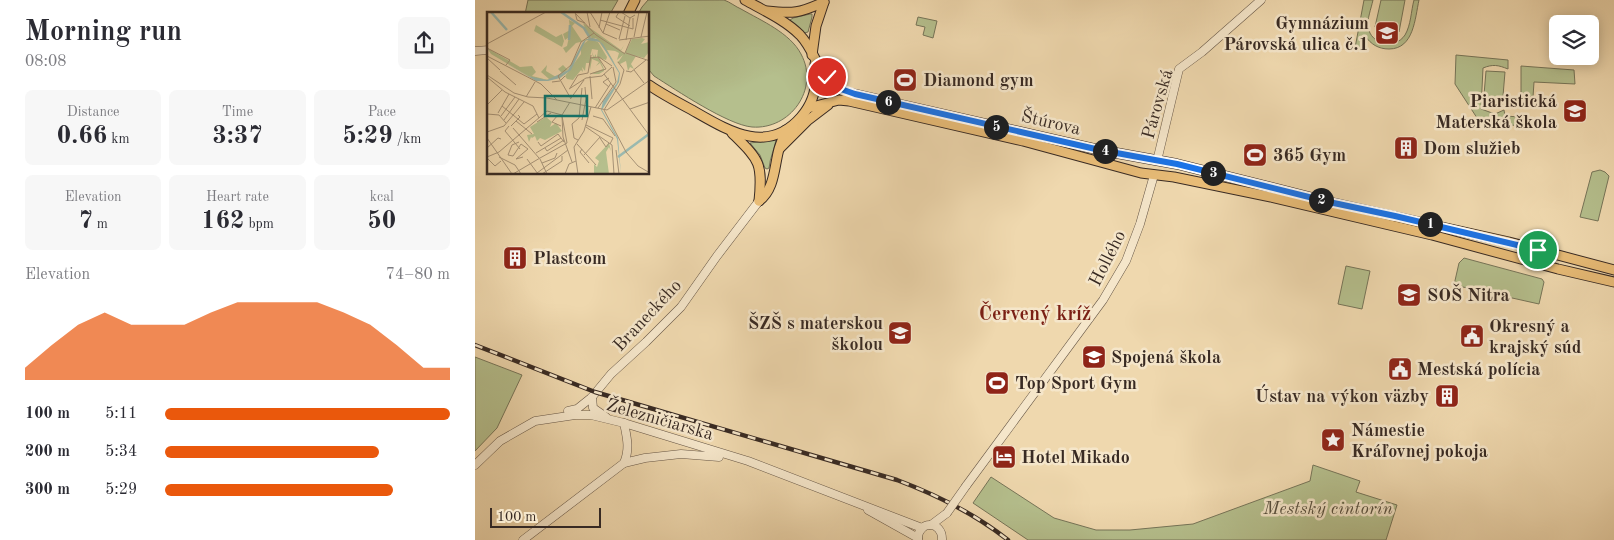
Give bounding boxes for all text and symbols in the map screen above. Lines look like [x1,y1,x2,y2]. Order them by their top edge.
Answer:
inset map [487,12,650,175]
place label: Gymnázium Párovská ulica č.1 [1223,15,1369,54]
map controls [1549,15,1599,65]
button: layers [1549,15,1599,65]
button: share [398,17,450,69]
text: Morning run [25,19,182,47]
school or university icon: Gymnázium Párovská ulica č.1 [1374,20,1400,46]
text: 08:08 [25,54,67,70]
pin [806,56,848,98]
icon: check [813,63,841,91]
sports icon: Diamond gym [892,67,918,93]
street label: Párovská [1139,67,1176,141]
place label: Diamond gym [923,72,1034,90]
pin: 6 [875,90,901,114]
place label: Piaristická Materská škola [1435,93,1557,132]
text: 6 [884,95,893,109]
school or university icon: Piaristická Materská škola [1562,98,1588,124]
street label: Štúrova [1019,103,1083,139]
text: Distance [67,105,120,119]
text: Time [222,105,253,119]
text: Pace [368,105,396,119]
pin: 5 [983,114,1009,140]
text: 5 [992,120,1001,134]
text: 0.66 [57,124,107,149]
text: 3:37 [212,124,263,149]
text: 5:29 [342,124,393,149]
text: km [107,132,130,146]
text: /km [393,132,421,146]
building icon: Dom služieb [1393,135,1419,161]
pin: 4 [1093,138,1117,164]
place label: Dom služieb [1423,140,1520,158]
sports icon: 365 Gym [1242,142,1268,168]
text: 4 [1101,144,1110,158]
place label: 365 Gym [1273,147,1346,165]
pin: 3 [1201,160,1225,186]
text: 3 [1209,166,1218,180]
pin: 2 [1309,188,1333,212]
text: Elevation [65,190,122,204]
text: Heart rate [206,190,269,204]
text: kcal [370,190,394,204]
text: 2 [1317,193,1326,207]
text: 7 [78,209,93,234]
text: 162 [201,209,245,234]
text: 50 [367,209,396,234]
pin: 1 [1417,212,1443,236]
text: m [93,217,108,231]
text: bpm [245,217,274,231]
text: 1 [1426,217,1435,231]
street label: Hollého [1086,228,1130,289]
pin [1517,229,1559,271]
icon: arrive [1524,236,1552,264]
building icon: Plastcom [502,245,528,271]
place label: Plastcom [533,250,607,268]
text: Elevation [25,267,90,283]
text: 74–80 m [386,267,450,283]
street label: Braneckého [610,276,685,355]
school or university icon: SOŠ Nitra [1396,282,1422,308]
place label: SOŠ Nitra [1427,283,1510,305]
district label: Červený kríž [979,300,1091,325]
place label: ŠZŠ s materskou školou [748,311,883,354]
place label: Okresný a krajský súd [1489,318,1582,357]
school or university icon: ŠZŠ s materskou školou [887,320,913,346]
public building icon: Okresný a krajský súd [1459,323,1485,349]
school or university icon: Spojená škola [1081,344,1107,370]
place label: Spojená škola [1111,349,1221,367]
public building icon: Mestská polícia [1387,356,1413,382]
place label: Mestská polícia [1417,361,1540,379]
sports icon: Top Sport Gym [984,370,1010,396]
place label: Top Sport Gym [1015,375,1137,393]
building icon: Ústav na výkon väzby [1434,383,1460,409]
place label: Ústav na výkon väzby [1255,384,1429,406]
street label: Železničiarska [604,392,717,444]
text: 100 m [25,406,70,422]
text: 5:11 [105,406,137,422]
place label: Námestie Kráľovnej pokoja [1351,422,1488,461]
place icon: Námestie Kráľovnej pokoja [1320,427,1346,453]
text: 200 m [25,444,70,460]
text: 5:34 [105,444,137,460]
hotel icon: Hotel Mikado [991,444,1017,470]
place label: Hotel Mikado [1021,449,1130,467]
text: 300 m [25,482,70,498]
text: 5:29 [105,482,137,498]
park label: Mestský cintorín [1262,500,1393,518]
scale bar [490,505,601,528]
text: 100 m [497,510,536,524]

